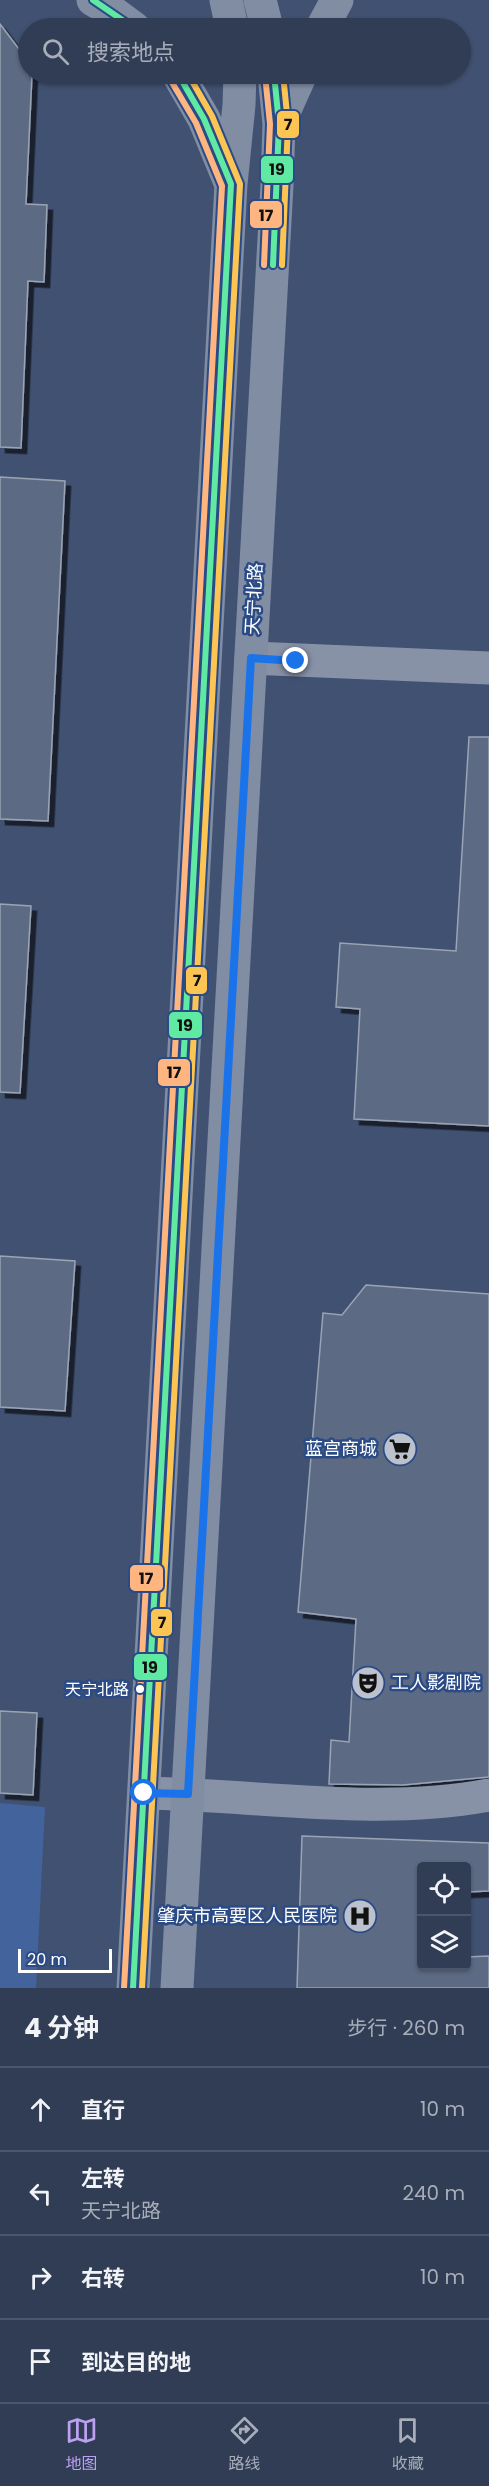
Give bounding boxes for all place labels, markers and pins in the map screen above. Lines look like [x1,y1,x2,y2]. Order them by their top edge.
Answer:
supermarket icon: 蓝宫商城 [382,1431,418,1467]
place label: 蓝宫商城 [305,1436,377,1461]
theatre icon: 工人影剧院 [350,1665,386,1701]
place label: 工人影剧院 [391,1670,481,1695]
place label: 天宁北路 [65,1678,129,1701]
marker: 天宁北路 [134,1683,146,1695]
hospital icon: 肇庆市高要区人民医院 [342,1898,378,1934]
place label: 肇庆市高要区人民医院 [157,1903,337,1928]

